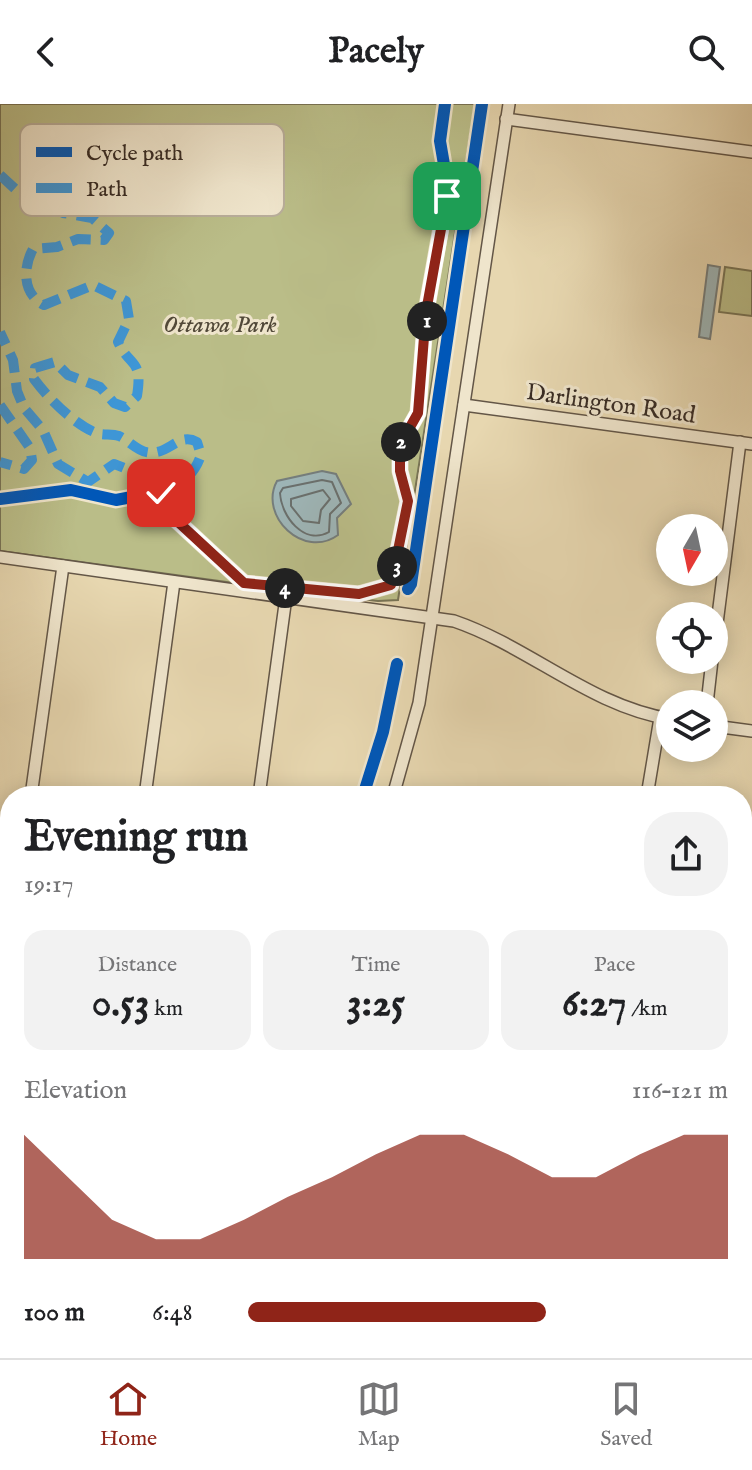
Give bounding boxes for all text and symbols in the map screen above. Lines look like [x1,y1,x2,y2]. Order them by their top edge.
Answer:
text: Pacely [328,29,424,75]
icon: back [24,30,68,74]
icon: search [684,30,728,74]
legend [20,124,284,216]
text: Cycle path [86,140,183,168]
pin [413,162,481,230]
icon: arrive [425,174,469,218]
text: Path [86,176,128,204]
pin: 1 [407,301,447,341]
text: 1 [423,307,431,335]
park label: Ottawa Park [163,310,277,341]
street label: Darlington Road [524,377,698,432]
pin: 2 [381,422,421,462]
text: 2 [396,428,406,456]
pin [127,459,195,527]
icon: check [139,471,183,515]
north arrow [656,514,728,586]
map controls [656,514,728,762]
pin: 3 [377,546,417,586]
text: 3 [393,552,401,580]
pin: 4 [265,568,305,608]
text: 4 [280,574,290,602]
button: locate [656,602,728,674]
button: layers [656,690,728,762]
text: Evening run [24,810,248,866]
button: share [644,812,728,896]
text: 19:17 [24,868,74,901]
text: Distance [98,951,177,979]
text: Time [352,951,400,979]
text: Pace [594,951,635,979]
text: 0.53 [92,979,149,1030]
text: 3:25 [347,979,405,1030]
text: 6:27 [562,979,626,1030]
text: km [149,995,183,1023]
text: /km [626,995,667,1023]
text: Elevation [24,1074,127,1107]
text: 116–121 m [632,1074,728,1107]
text: 100 m [24,1296,85,1329]
text: 6:48 [152,1296,193,1329]
tab: Home [100,1377,157,1453]
tab: Map [357,1377,401,1453]
tab: Saved [600,1377,652,1453]

